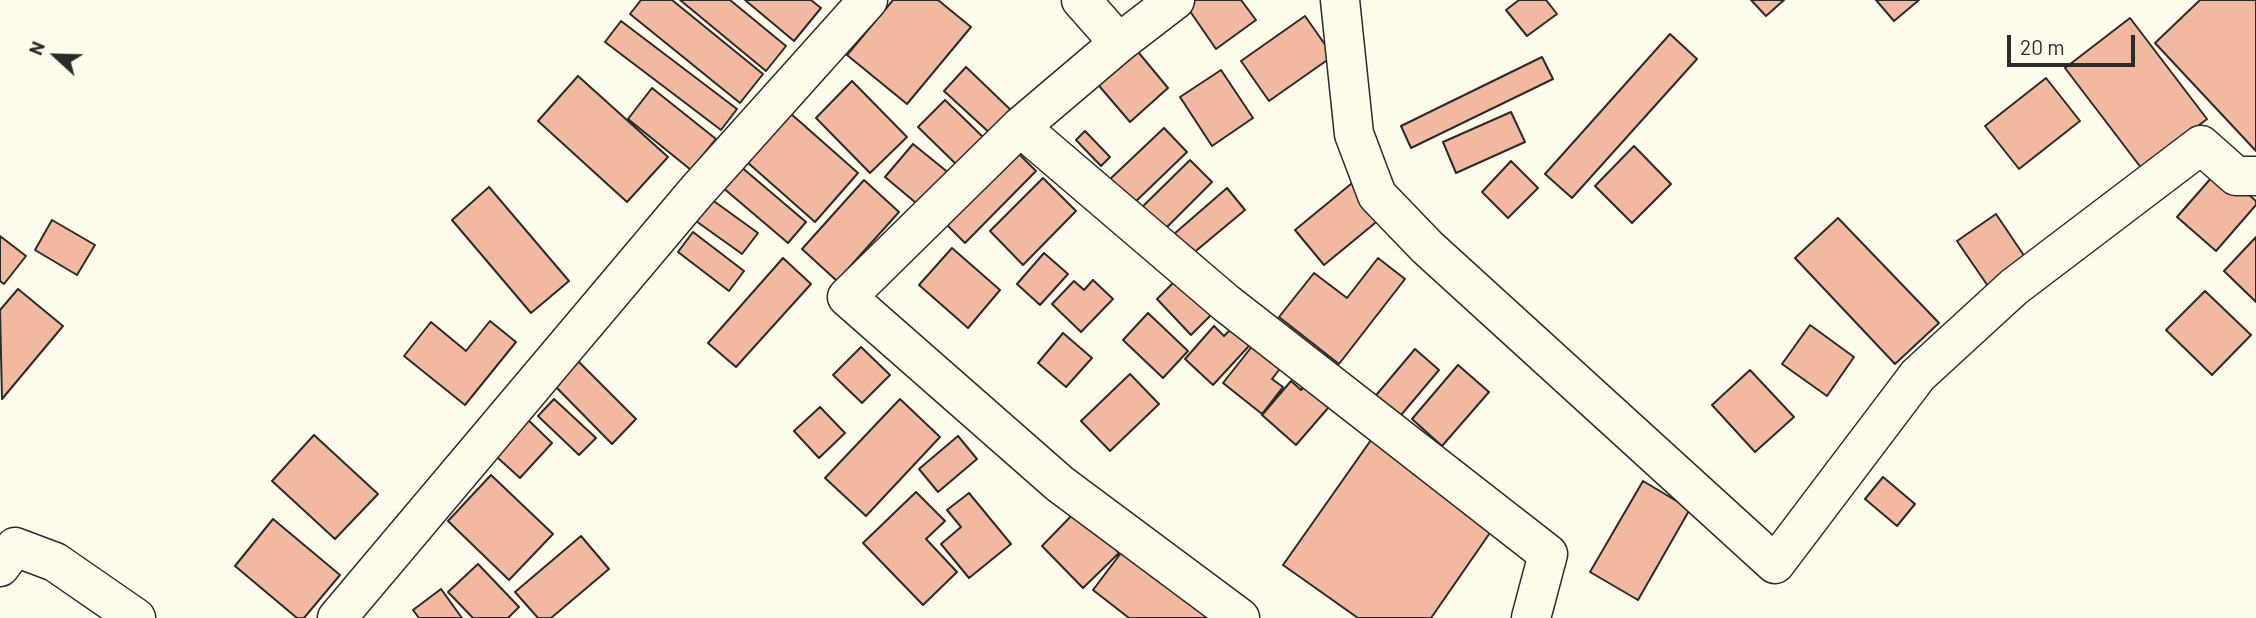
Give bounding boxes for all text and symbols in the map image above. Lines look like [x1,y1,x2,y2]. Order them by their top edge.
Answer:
north arrow [21,21,91,91]
scale bar [2011,21,2139,65]
text: 20 m [2020,34,2065,59]
text: N [23,38,49,58]

